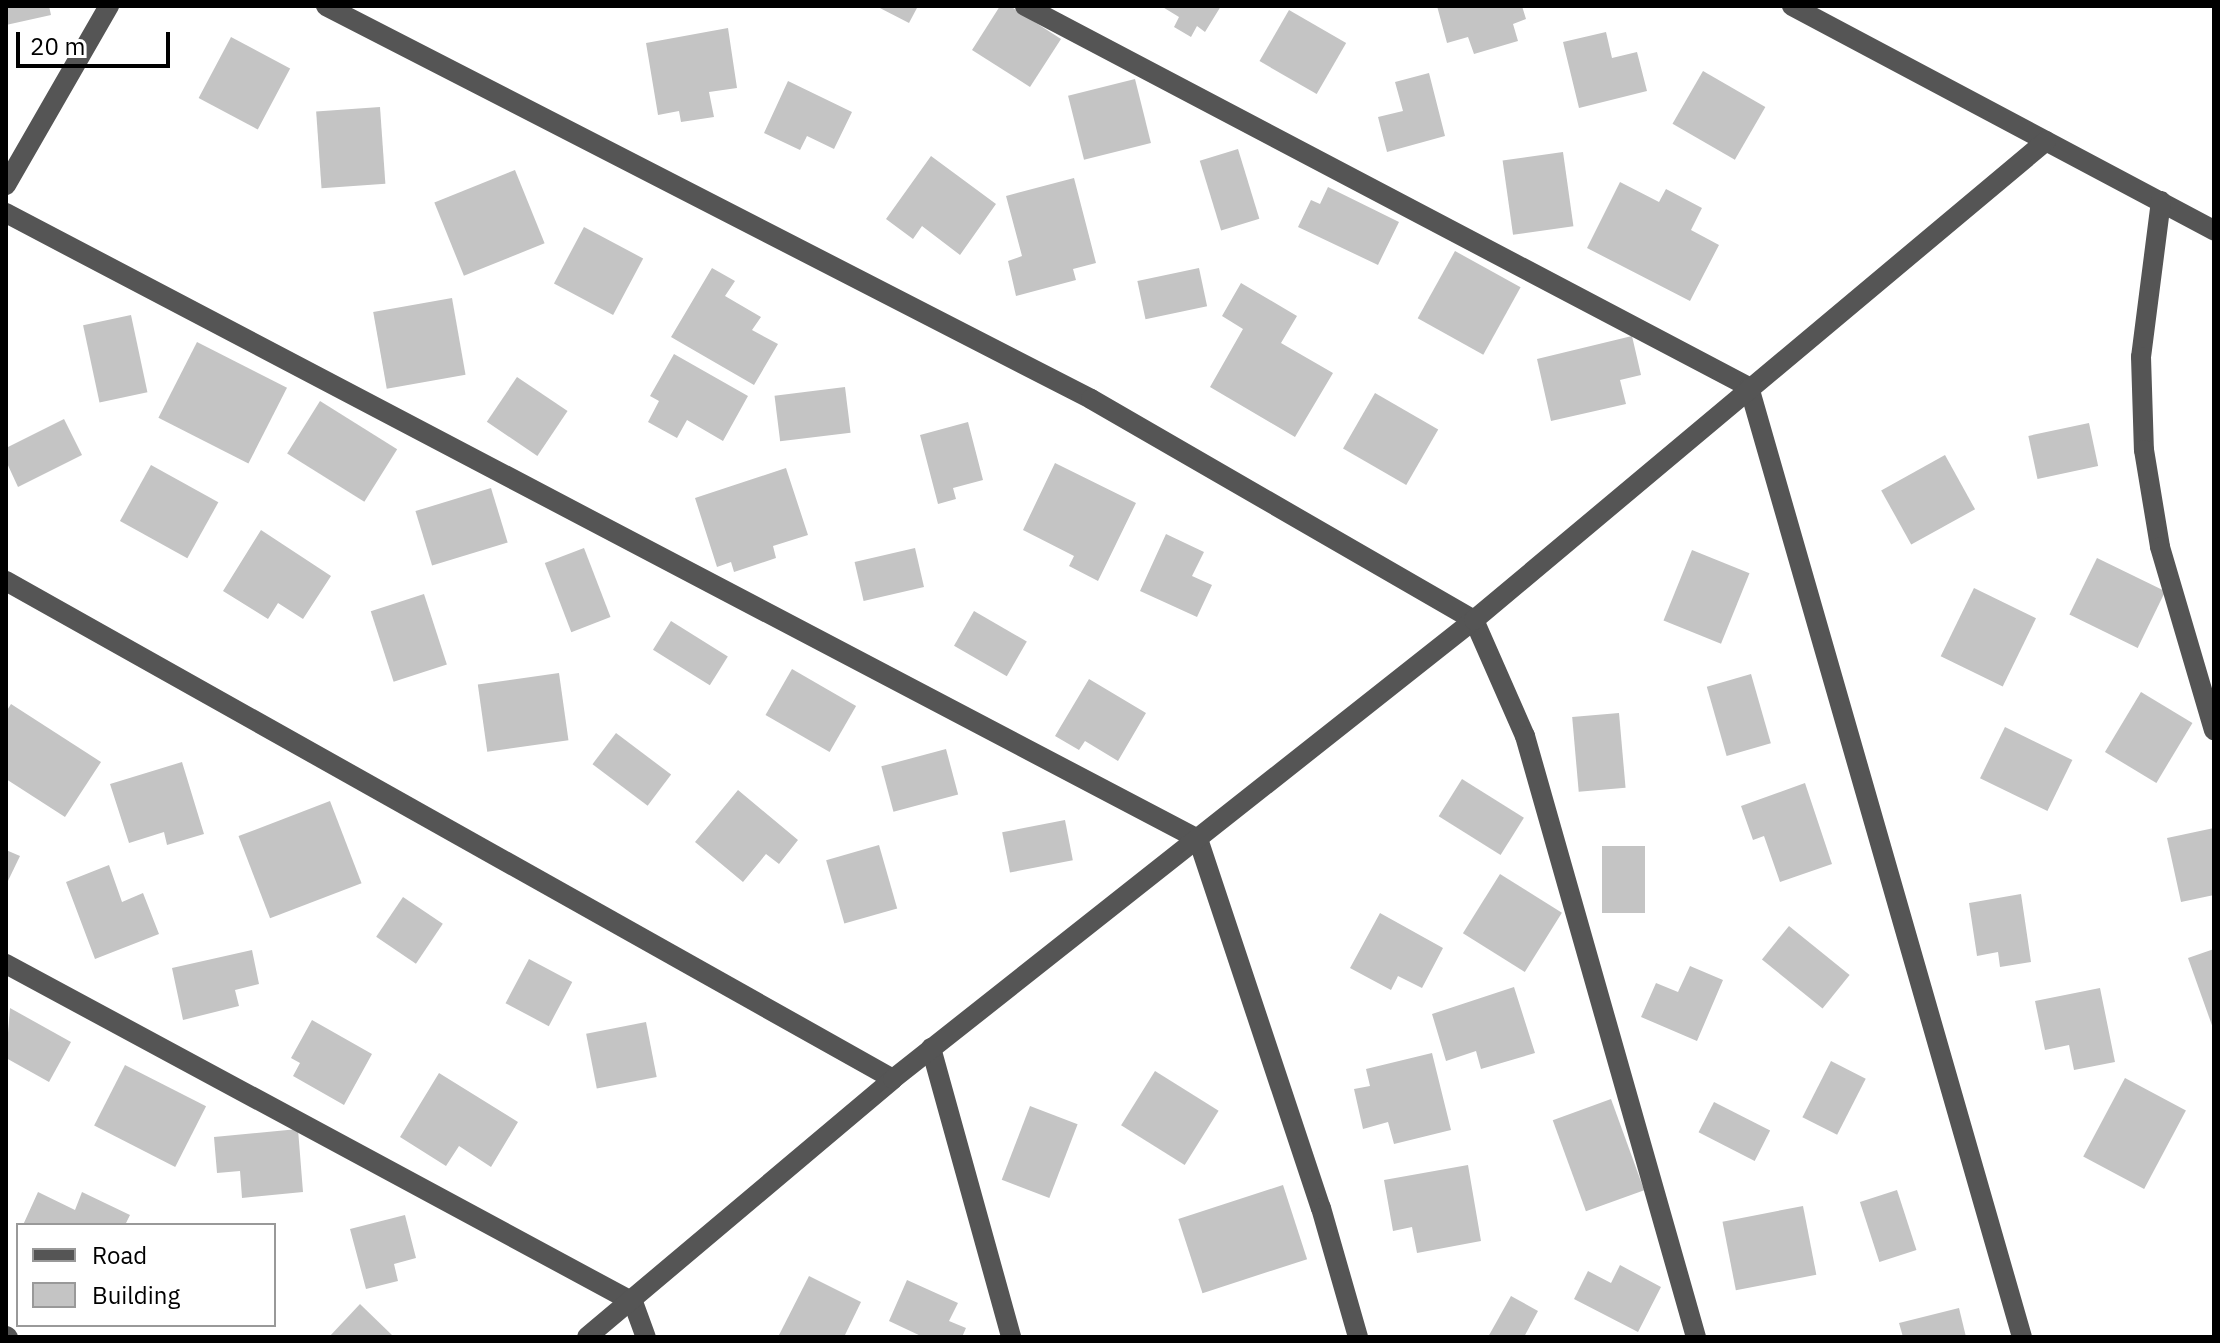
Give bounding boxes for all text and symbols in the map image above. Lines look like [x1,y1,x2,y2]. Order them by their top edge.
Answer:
scale bar [20,16,174,66]
text: 20 m [30,30,85,62]
legend [16,1223,276,1327]
text: Road [92,1239,147,1271]
text: Building [92,1279,180,1311]

